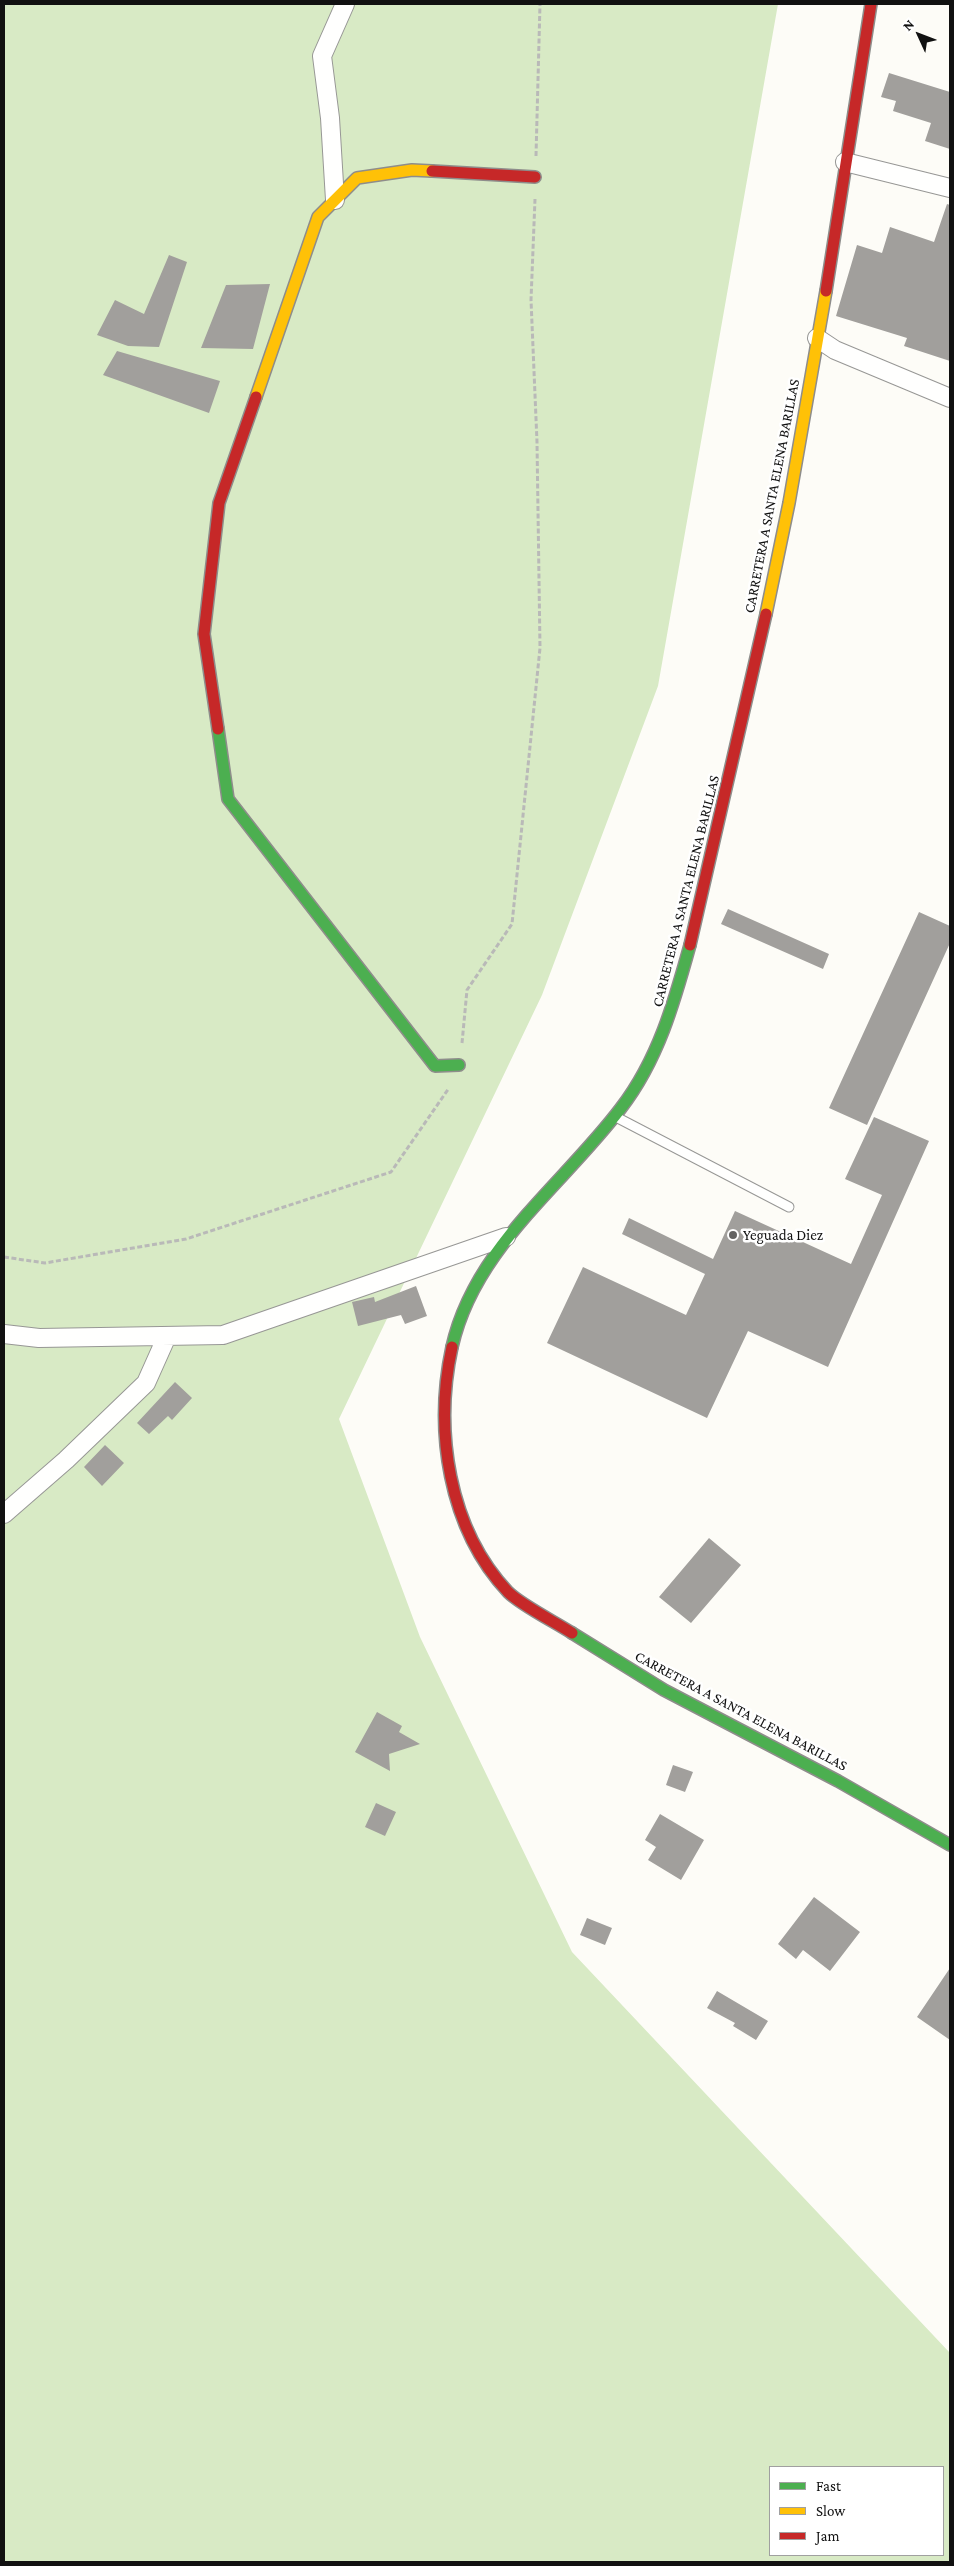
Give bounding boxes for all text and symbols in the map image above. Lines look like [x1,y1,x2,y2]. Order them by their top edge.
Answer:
north arrow [894,10,944,60]
text: N [899,16,917,34]
street label: CARRETERA A SANTA ELENA BARILLAS [740,377,804,615]
street label: CARRETERA A SANTA ELENA BARILLAS [648,773,724,1009]
place label: Yeguada Diez [743,1226,823,1244]
marker: Yeguada Diez [727,1229,739,1241]
street label: CARRETERA A SANTA ELENA BARILLAS [632,1647,850,1775]
legend [769,2466,944,2556]
text: Fast [816,2478,841,2494]
text: Slow [816,2503,845,2519]
text: Jam [816,2528,839,2544]

